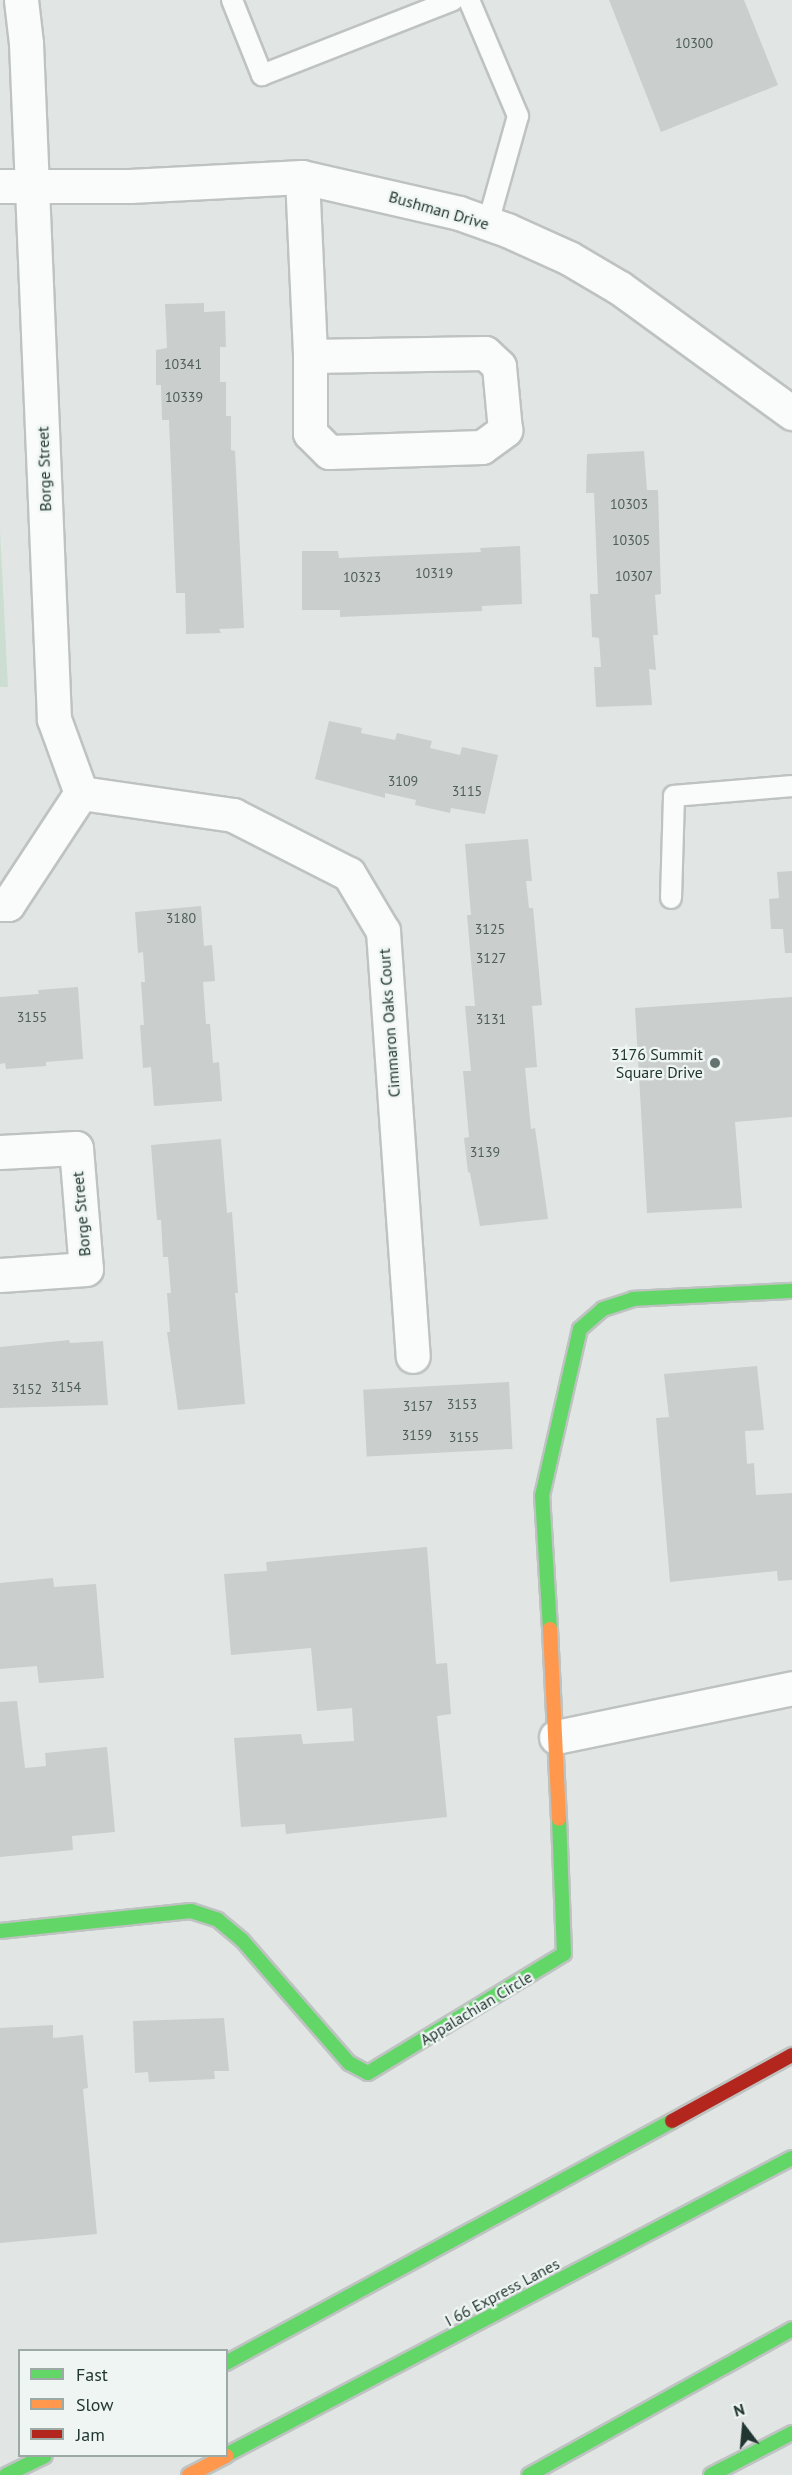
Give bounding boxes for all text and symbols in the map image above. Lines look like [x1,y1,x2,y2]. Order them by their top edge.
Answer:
house number: 10300 [675,35,713,51]
street label: Bushman Drive [387,187,491,233]
house number: 10341 [164,356,202,372]
house number: 10339 [165,389,203,405]
street label: Borge Street [33,426,55,512]
house number: 10303 [610,496,648,512]
house number: 10305 [612,532,650,548]
house number: 10319 [415,565,453,581]
house number: 10307 [615,568,653,584]
house number: 10323 [343,569,381,585]
house number: 3109 [388,773,418,789]
house number: 3115 [452,783,482,799]
house number: 3180 [166,910,196,926]
house number: 3125 [475,921,505,937]
street label: Cimmaron Oaks Court [374,948,404,1098]
house number: 3127 [476,950,506,966]
house number: 3155 [17,1009,47,1025]
house number: 3131 [476,1011,506,1027]
place label: 3176 Summit Square Drive [611,1044,703,1082]
marker: 3176 Summit Square Drive [708,1056,722,1070]
house number: 3139 [470,1144,500,1160]
street label: Borge Street [68,1171,94,1257]
house number: 3154 [51,1379,81,1395]
house number: 3152 [12,1381,42,1397]
house number: 3153 [447,1396,477,1412]
house number: 3157 [403,1398,433,1414]
house number: 3159 [402,1427,432,1443]
house number: 3155 [449,1429,479,1445]
street label: Appalachian Circle [416,1967,536,2049]
street label: I 66 Express Lanes [441,2254,563,2330]
legend [18,2349,228,2457]
text: Fast [76,2363,108,2386]
text: Slow [76,2393,114,2416]
north arrow [714,2397,774,2457]
text: N [731,2399,747,2421]
text: Jam [76,2423,105,2446]

